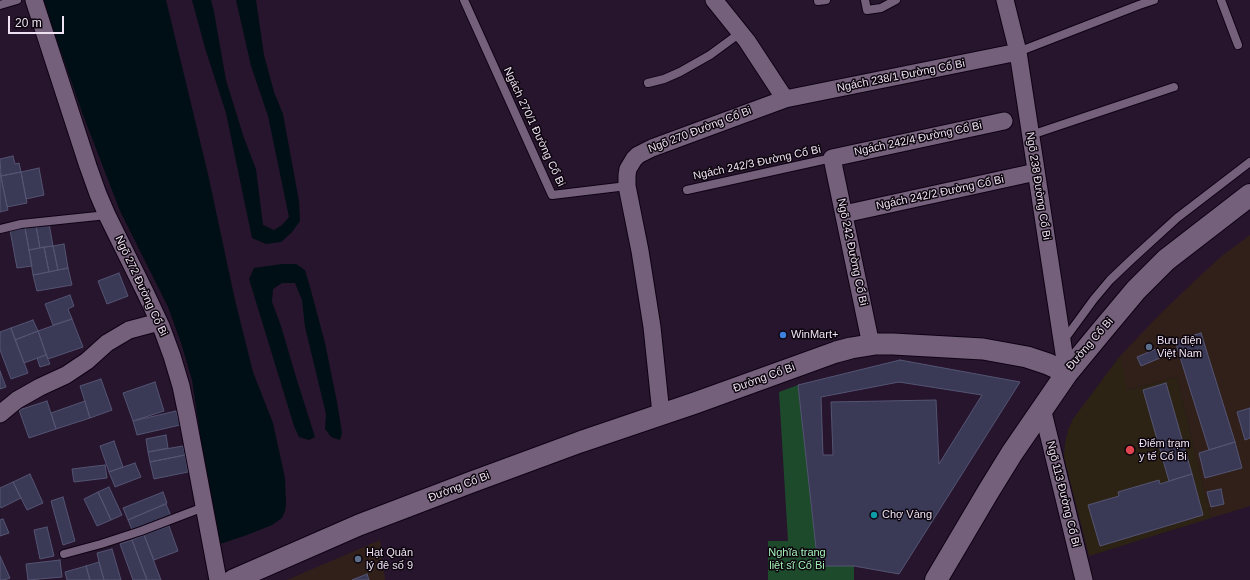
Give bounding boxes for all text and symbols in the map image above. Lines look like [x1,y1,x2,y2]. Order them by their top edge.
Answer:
scale bar [10,8,66,34]
text: 20 m [15,16,42,30]
street label: Ngách 238/1 Đường Cổ Bi [836,57,966,95]
street label: Ngách 270/1 Đường Cổ Bi [501,65,567,189]
street label: Ngõ 270 Đường Cổ Bi [647,104,753,156]
street label: Ngách 242/4 Đường Cổ Bi [853,119,983,159]
street label: Ngõ 238 Đường Cổ Bi [1023,131,1053,241]
street label: Ngách 242/3 Đường Cổ Bi [692,143,822,183]
street label: Ngách 242/2 Đường Cổ Bi [875,173,1005,213]
street label: Ngõ 242 Đường Cổ Bi [834,197,870,307]
street label: Ngõ 272 Đường Cổ Bi [112,234,170,338]
street label: Đường Cổ Bi [1064,315,1116,373]
place label: WinMart+ [791,328,838,342]
marker: WinMart+ [778,330,788,340]
place label: Bưu điện Việt Nam [1157,334,1202,360]
marker: Bưu điện Việt Nam [1144,342,1154,352]
street label: Đường Cổ Bi [731,361,797,395]
place label: Điểm trạm y tế Cổ Bi [1139,437,1190,463]
street label: Ngõ 113 Đường Cổ Bi [1043,440,1083,548]
marker: Điểm trạm y tế Cổ Bi [1124,444,1136,456]
street label: Đường Cổ Bi [426,469,492,505]
place label: Chợ Vàng [882,508,932,522]
marker: Chợ Vàng [869,510,879,520]
place label: Hạt Quản lý đê số 9 [366,546,413,572]
park label: Nghĩa trang liệt sĩ Cổ Bi [768,546,826,572]
marker: Hạt Quản lý đê số 9 [353,554,363,564]

